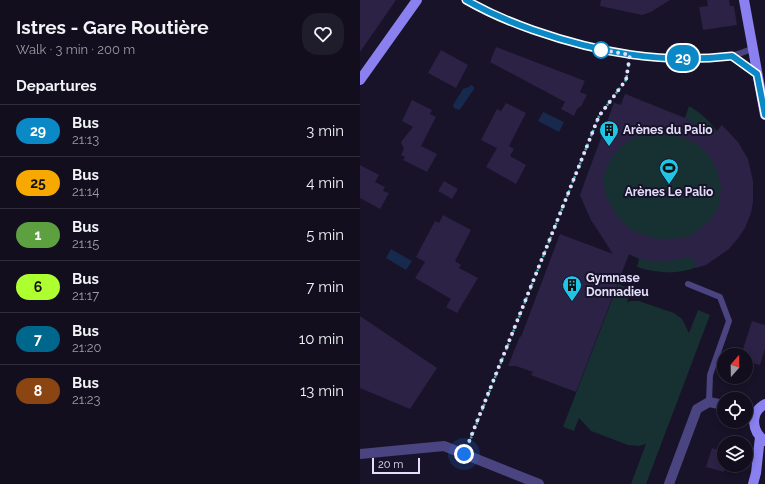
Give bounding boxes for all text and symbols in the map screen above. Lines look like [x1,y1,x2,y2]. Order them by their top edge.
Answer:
button: heart [302,13,344,55]
text: Istres - Gare Routière [16,16,209,38]
unlabelled marker [592,41,610,59]
text: Walk · 3 min · 200 m [16,42,135,57]
line badge: 29 [665,45,701,71]
text: 29 [675,50,691,66]
text: Departures [16,77,97,95]
text: Bus [72,114,99,132]
building icon: Arènes du Palio [598,119,620,147]
text: 3 min [306,122,344,140]
text: 29 [30,123,46,139]
place label: Arènes du Palio [623,123,713,137]
text: 21:13 [72,132,99,147]
sports icon: Arènes Le Palio [658,157,680,185]
text: Bus [72,166,99,184]
text: 4 min [306,174,344,192]
text: 25 [30,175,46,191]
text: 21:14 [72,184,99,199]
place label: Arènes Le Palio [625,185,713,199]
text: Bus [72,218,99,236]
text: 5 min [306,226,344,244]
text: 1 [35,227,41,243]
text: 21:15 [72,236,99,251]
text: Bus [72,270,99,288]
place label: Gymnase Donnadieu [586,271,649,299]
building icon: Gymnase Donnadieu [561,274,583,302]
text: 7 min [306,278,344,296]
text: 6 [34,279,42,295]
text: 21:17 [72,288,99,303]
text: Bus [72,322,99,340]
text: 10 min [299,330,344,348]
text: 7 [34,331,42,347]
text: 21:20 [72,340,102,355]
north arrow [717,348,753,384]
map controls [717,348,753,472]
text: Bus [72,374,99,392]
text: 13 min [300,382,344,400]
text: 8 [34,383,42,399]
text: 21:23 [72,392,101,407]
button: locate [717,392,753,428]
button: layers [717,436,753,472]
your location [454,444,474,464]
scale bar [372,456,420,475]
text: 20 m [378,458,403,471]

